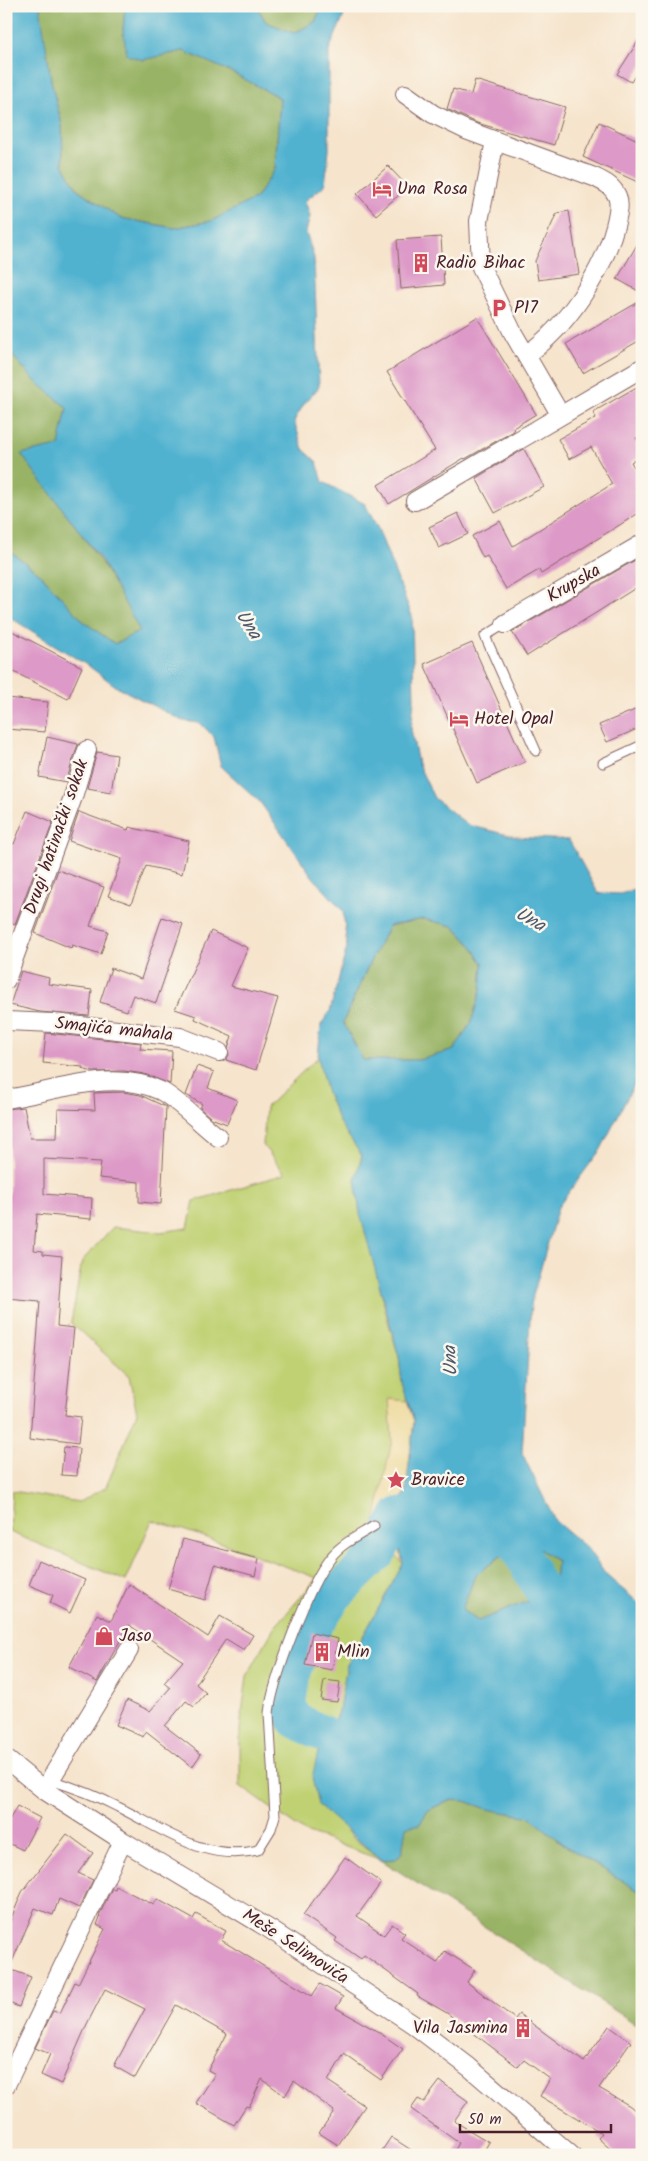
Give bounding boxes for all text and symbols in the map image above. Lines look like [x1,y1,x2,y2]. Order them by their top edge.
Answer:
place label: Una Rosa [397,175,468,204]
hotel icon: Una Rosa [371,178,393,200]
place label: Radio Bihac [436,249,525,278]
building icon: Radio Bihac [410,252,432,274]
place label: P17 [514,294,538,323]
parking icon: P17 [488,297,510,319]
street label: Krupska [541,557,607,611]
water label: Una [227,604,269,647]
place label: Hotel Opal [474,705,554,734]
hotel icon: Hotel Opal [448,708,470,730]
street label: Drugi hatinački sokak [17,755,97,919]
water label: Una [509,900,552,941]
street label: Smajića mahala [54,1009,174,1051]
water label: Una [435,1344,467,1377]
place label: Bravice [411,1466,465,1495]
place icon: Bravice [385,1469,407,1491]
place label: Jaso [119,1622,152,1651]
shop icon: Jaso [93,1625,115,1647]
place label: Mlin [337,1638,370,1667]
building icon: Mlin [311,1641,333,1663]
street label: Meše Selimovića [236,1901,354,1993]
place label: Vila Jasmina [413,2014,508,2043]
building icon: Vila Jasmina [512,2017,534,2039]
scale bar [460,2101,612,2133]
text: 50 m [468,2108,502,2132]

